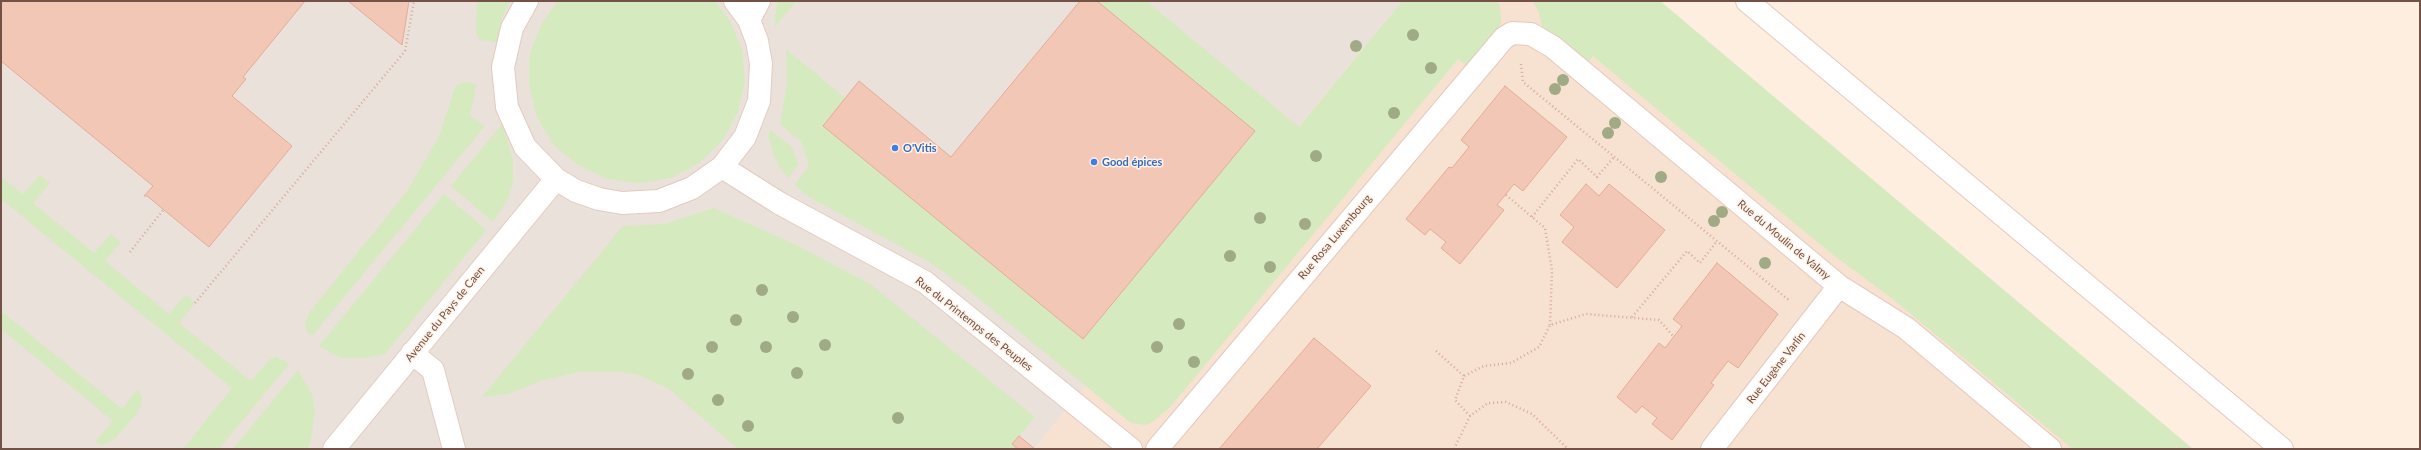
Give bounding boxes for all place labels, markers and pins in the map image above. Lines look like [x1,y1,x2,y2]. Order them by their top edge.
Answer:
place label: O'Vitis [903,141,937,155]
marker: O'Vitis [890,143,900,153]
place label: Good épices [1102,155,1162,169]
marker: Good épices [1089,157,1099,167]

